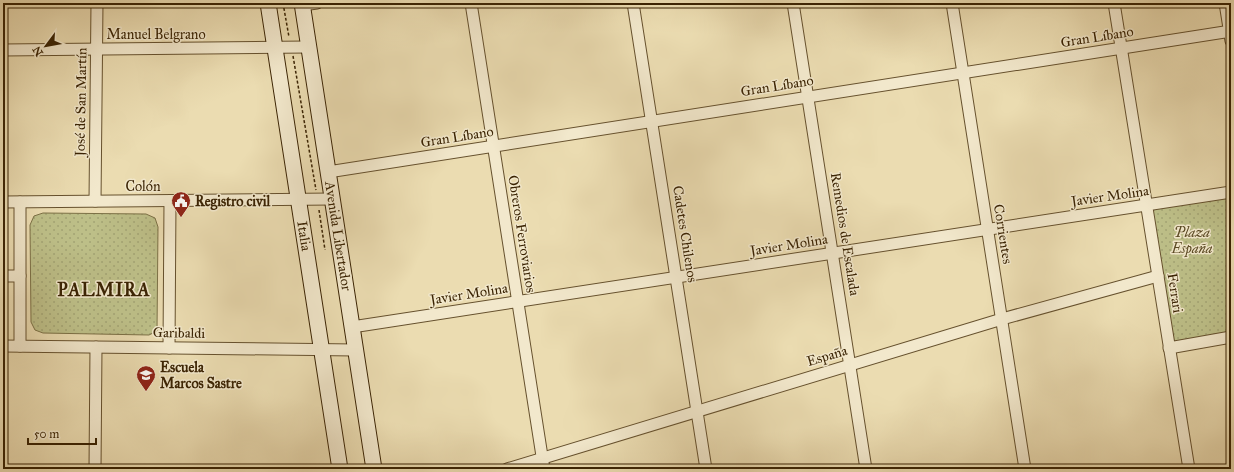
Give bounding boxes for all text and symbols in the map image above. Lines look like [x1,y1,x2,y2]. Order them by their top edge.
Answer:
street label: Gran Líbano [1059,23,1135,51]
north arrow [26,26,66,66]
street label: Manuel Belgrano [106,26,206,43]
text: N [30,43,46,58]
street label: José de San Martín [72,47,91,159]
street label: Gran Líbano [739,72,815,100]
street label: Gran Líbano [419,123,495,151]
street label: Remedios de Escalada [827,171,863,297]
street label: Obreros Ferroviarios [504,174,540,294]
street label: Colón [125,178,161,195]
street label: Avenida Libertador [321,179,355,293]
street label: Javier Molina [1068,182,1150,211]
street label: Cadetes Chilenos [669,184,701,284]
public building icon: Registro civil [170,190,192,218]
place label: Registro civil [195,193,272,211]
street label: Corrientes [990,203,1016,265]
street label: Italia [293,220,315,252]
park label: Plaza España [1170,224,1213,258]
street label: Javier Molina [747,230,829,261]
street label: Ferrari [1163,272,1187,314]
district label: PALMIRA [57,279,151,301]
street label: Javier Molina [427,279,509,310]
street label: Garibaldi [153,324,206,342]
street label: España [805,342,849,370]
place label: Escuela Marcos Sastre [160,359,242,392]
school or university icon: Escuela Marcos Sastre [135,364,157,392]
scale bar [28,420,96,446]
text: 50 m [34,427,59,441]

